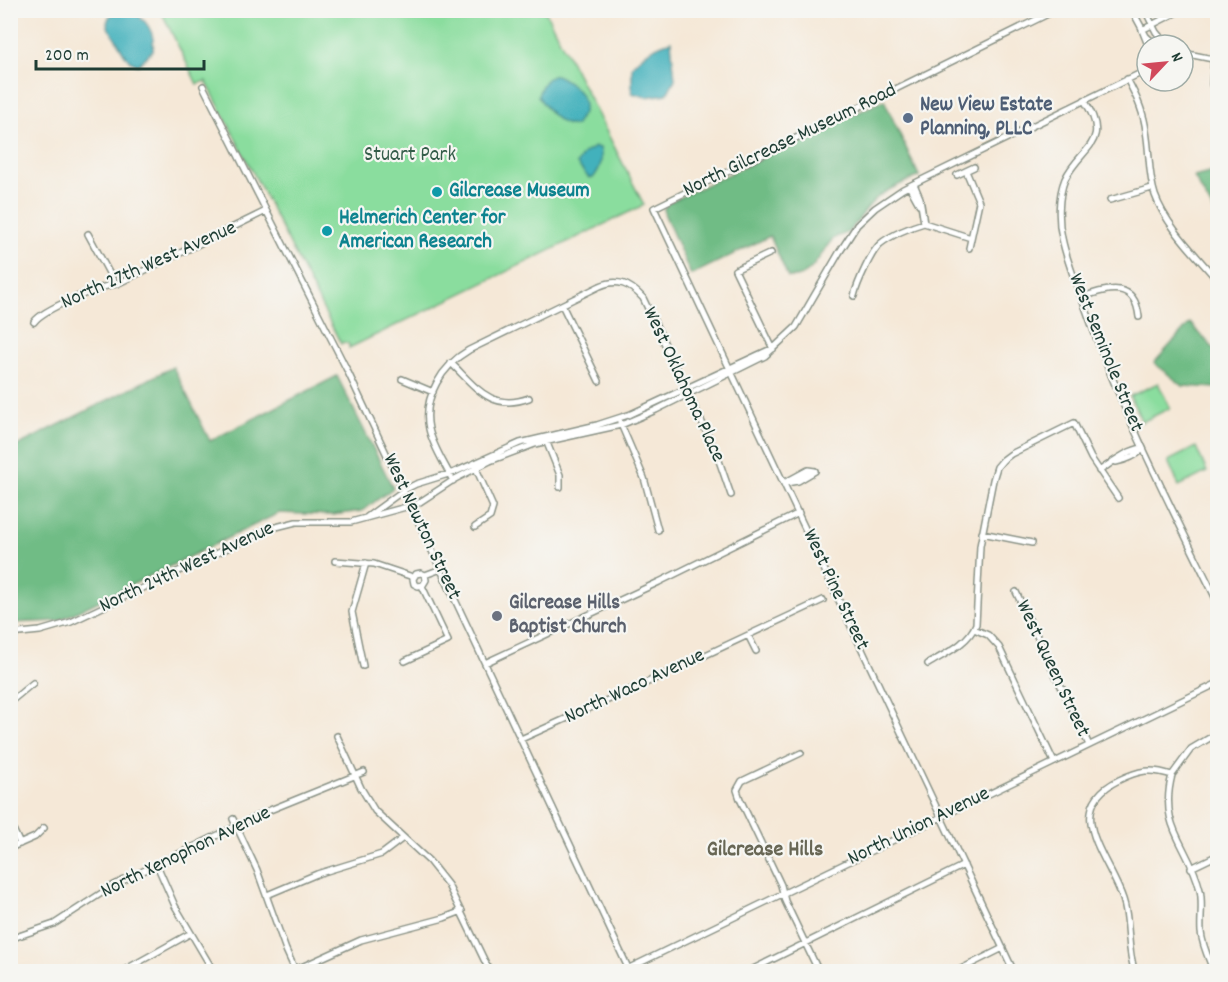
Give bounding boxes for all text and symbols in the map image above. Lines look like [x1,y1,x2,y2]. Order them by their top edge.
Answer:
scale bar [36,33,204,71]
north arrow [1135,33,1195,93]
text: 200 m [45,44,89,69]
text: N [1164,49,1188,66]
street label: North Gilcrease Museum Road [678,76,902,206]
place label: New View Estate Planning, PLLC [920,91,1052,145]
marker: New View Estate Planning, PLLC [901,111,915,125]
park label: Stuart Park [364,141,456,171]
place label: Gilcrease Museum [449,177,590,207]
marker: Gilcrease Museum [430,185,444,199]
place label: Helmerich Center for American Research [339,204,507,258]
street label: North 27th West Avenue [56,214,242,318]
marker: Helmerich Center for American Research [320,224,334,238]
street label: West Seminole Street [1060,269,1151,437]
street label: West Oklahoma Place [634,302,732,468]
street label: West Newton Street [374,449,468,605]
street label: North 24th West Avenue [95,514,279,622]
street label: West Pine Street [794,524,876,656]
place label: Gilcrease Hills Baptist Church [509,589,627,643]
street label: West Queen Street [1007,596,1097,743]
marker: Gilcrease Hills Baptist Church [490,609,504,623]
street label: North Waco Avenue [560,641,710,733]
street label: North Union Avenue [843,780,995,874]
street label: North Xenophon Avenue [96,799,276,907]
district label: Gilcrease Hills [707,835,823,866]

